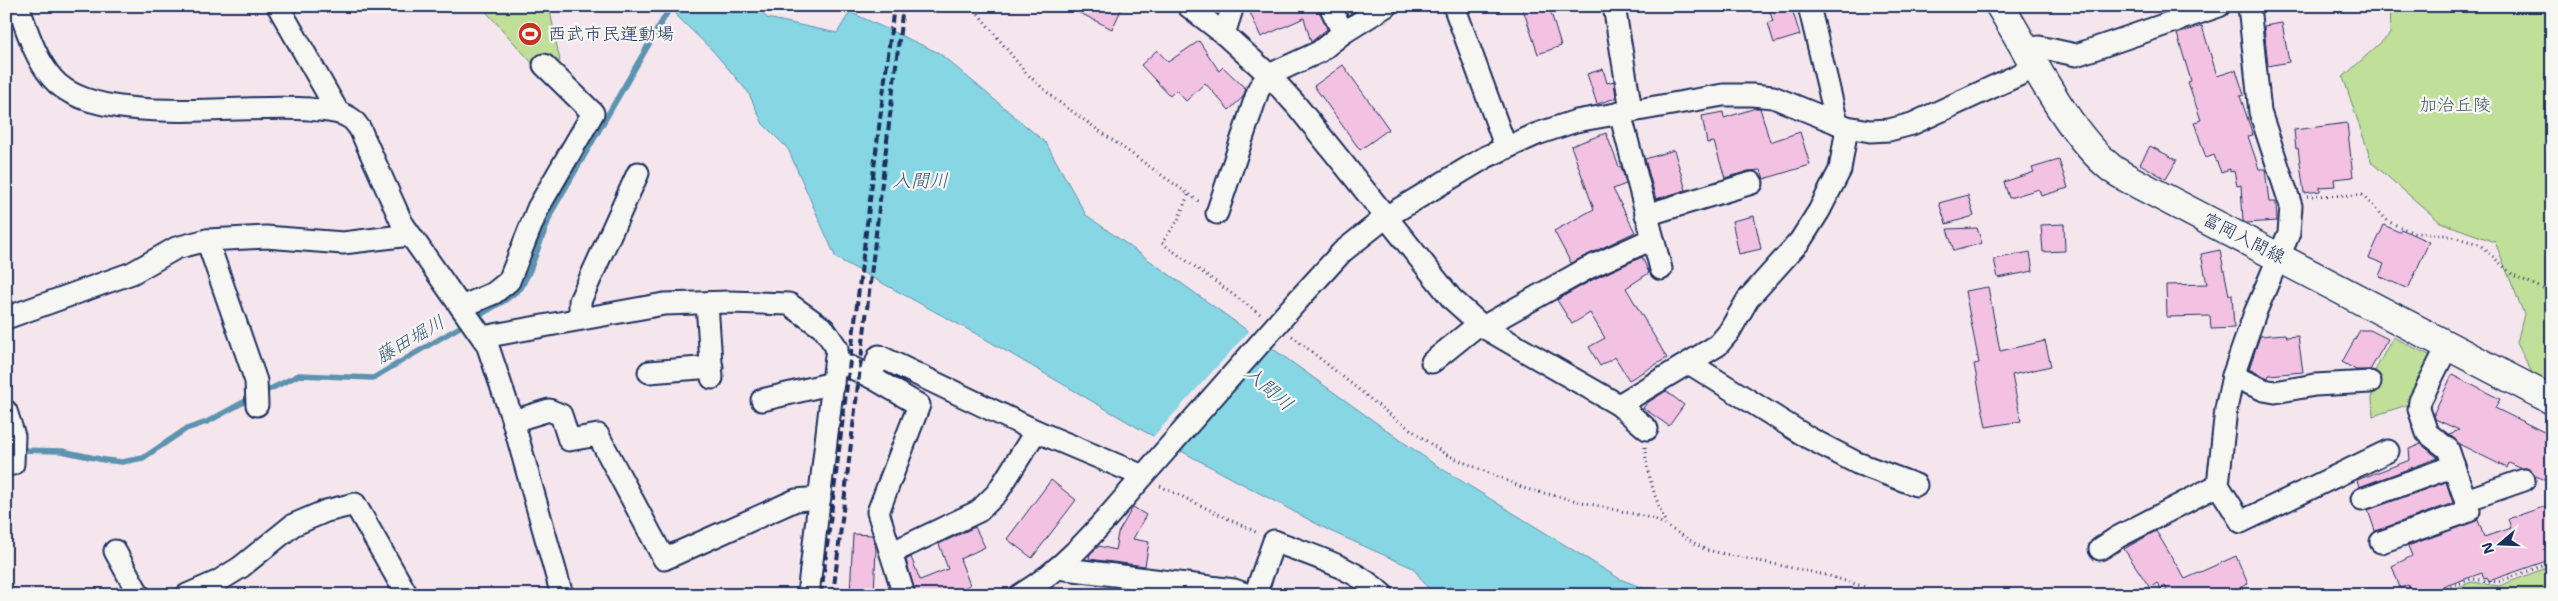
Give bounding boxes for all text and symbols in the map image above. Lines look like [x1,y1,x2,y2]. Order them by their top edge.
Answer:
sports icon: 西武市民運動場 [517,21,543,47]
place label: 西武市民運動場 [548,22,674,46]
park label: 加治丘陵 [2419,93,2491,117]
water label: 入間川 [891,168,949,193]
street label: 富岡入間線 [2198,207,2290,269]
water label: 藤田堀川 [371,309,449,369]
water label: 入間川 [1239,360,1299,416]
north arrow [2476,518,2526,568]
text: N [2477,540,2498,556]

